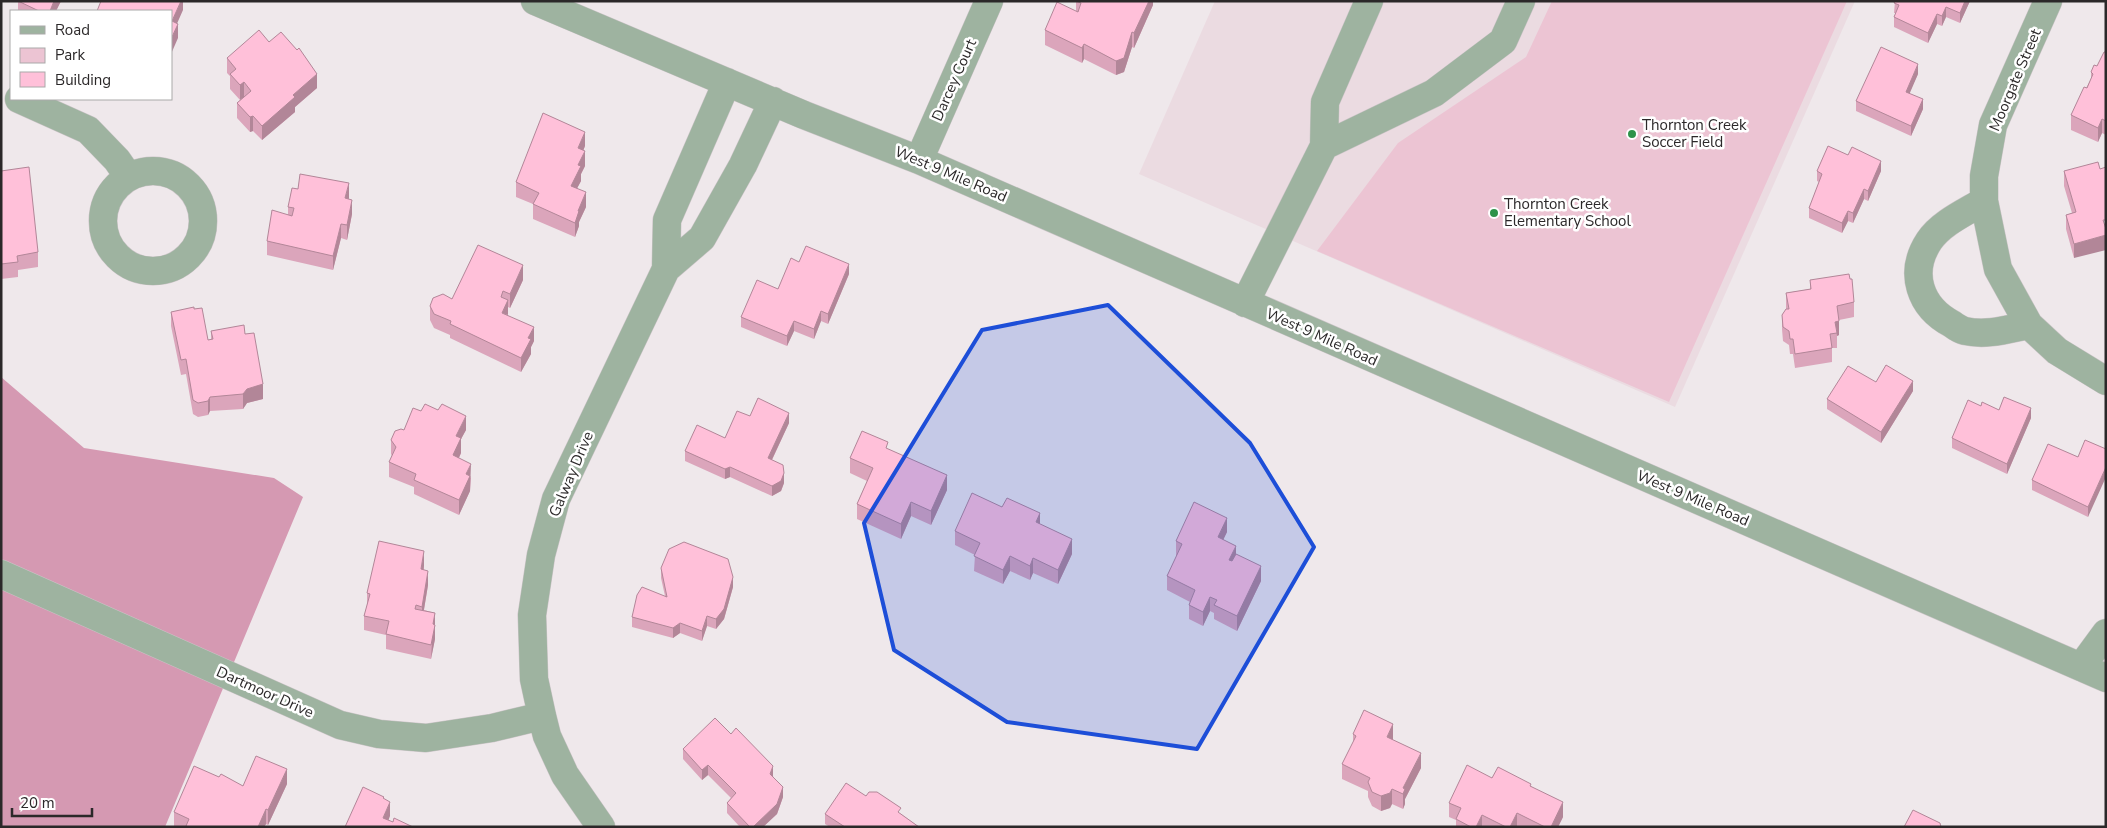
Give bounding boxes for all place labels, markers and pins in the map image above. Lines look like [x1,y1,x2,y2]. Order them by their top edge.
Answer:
place label: Thornton Creek Soccer Field [1642,115,1747,152]
marker: Thornton Creek Soccer Field [1626,128,1638,140]
place label: Thornton Creek Elementary School [1504,194,1631,231]
marker: Thornton Creek Elementary School [1488,207,1500,219]

